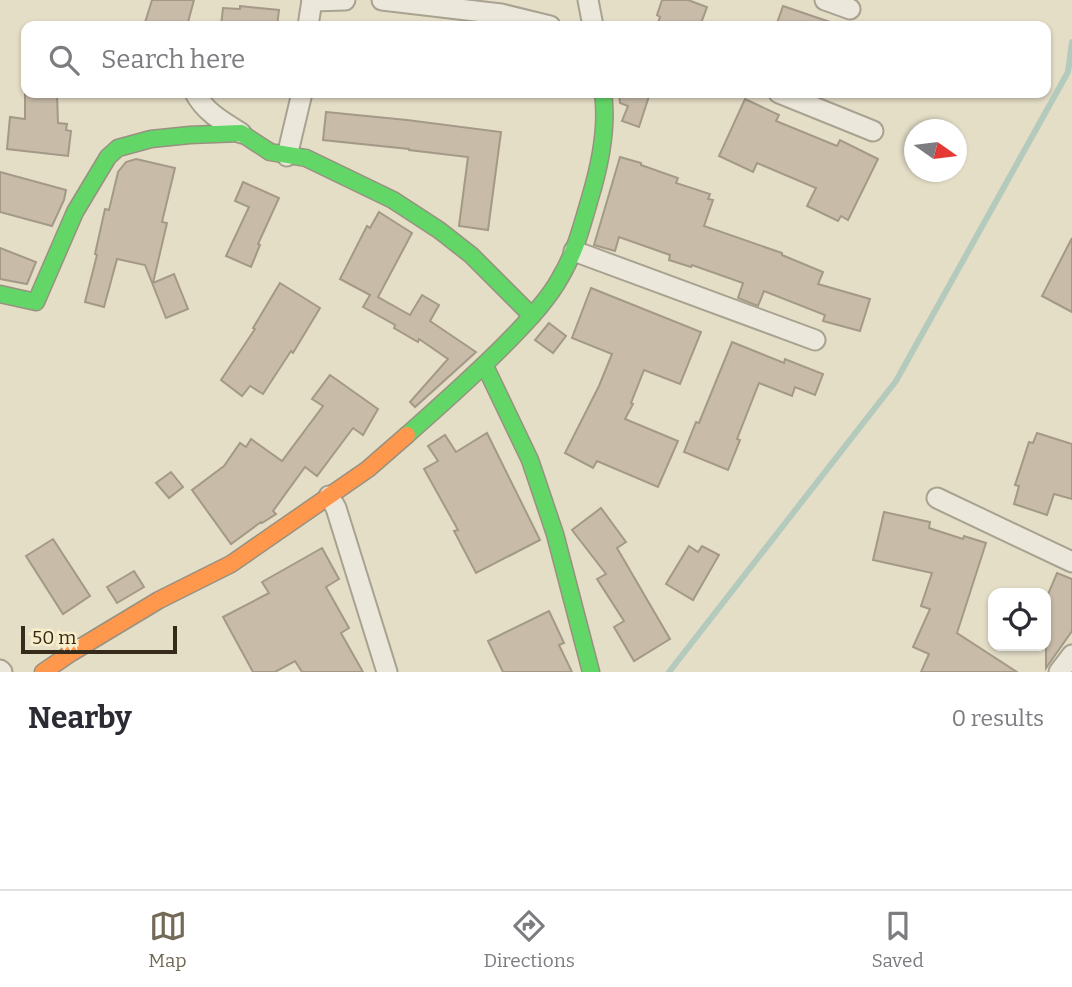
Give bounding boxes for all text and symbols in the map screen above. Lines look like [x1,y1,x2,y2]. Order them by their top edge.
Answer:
search box [21,21,1051,98]
icon: search [45,41,83,79]
text: Search here [101,44,245,75]
north arrow [904,119,967,182]
map controls [988,588,1051,651]
button: locate [988,588,1051,651]
scale bar [21,623,177,655]
text: 50 m [32,626,76,649]
text: Nearby [28,700,132,736]
text: 0 results [951,704,1044,732]
tab: Map [148,907,187,972]
tab: Directions [483,907,575,972]
tab: Saved [871,907,924,972]

